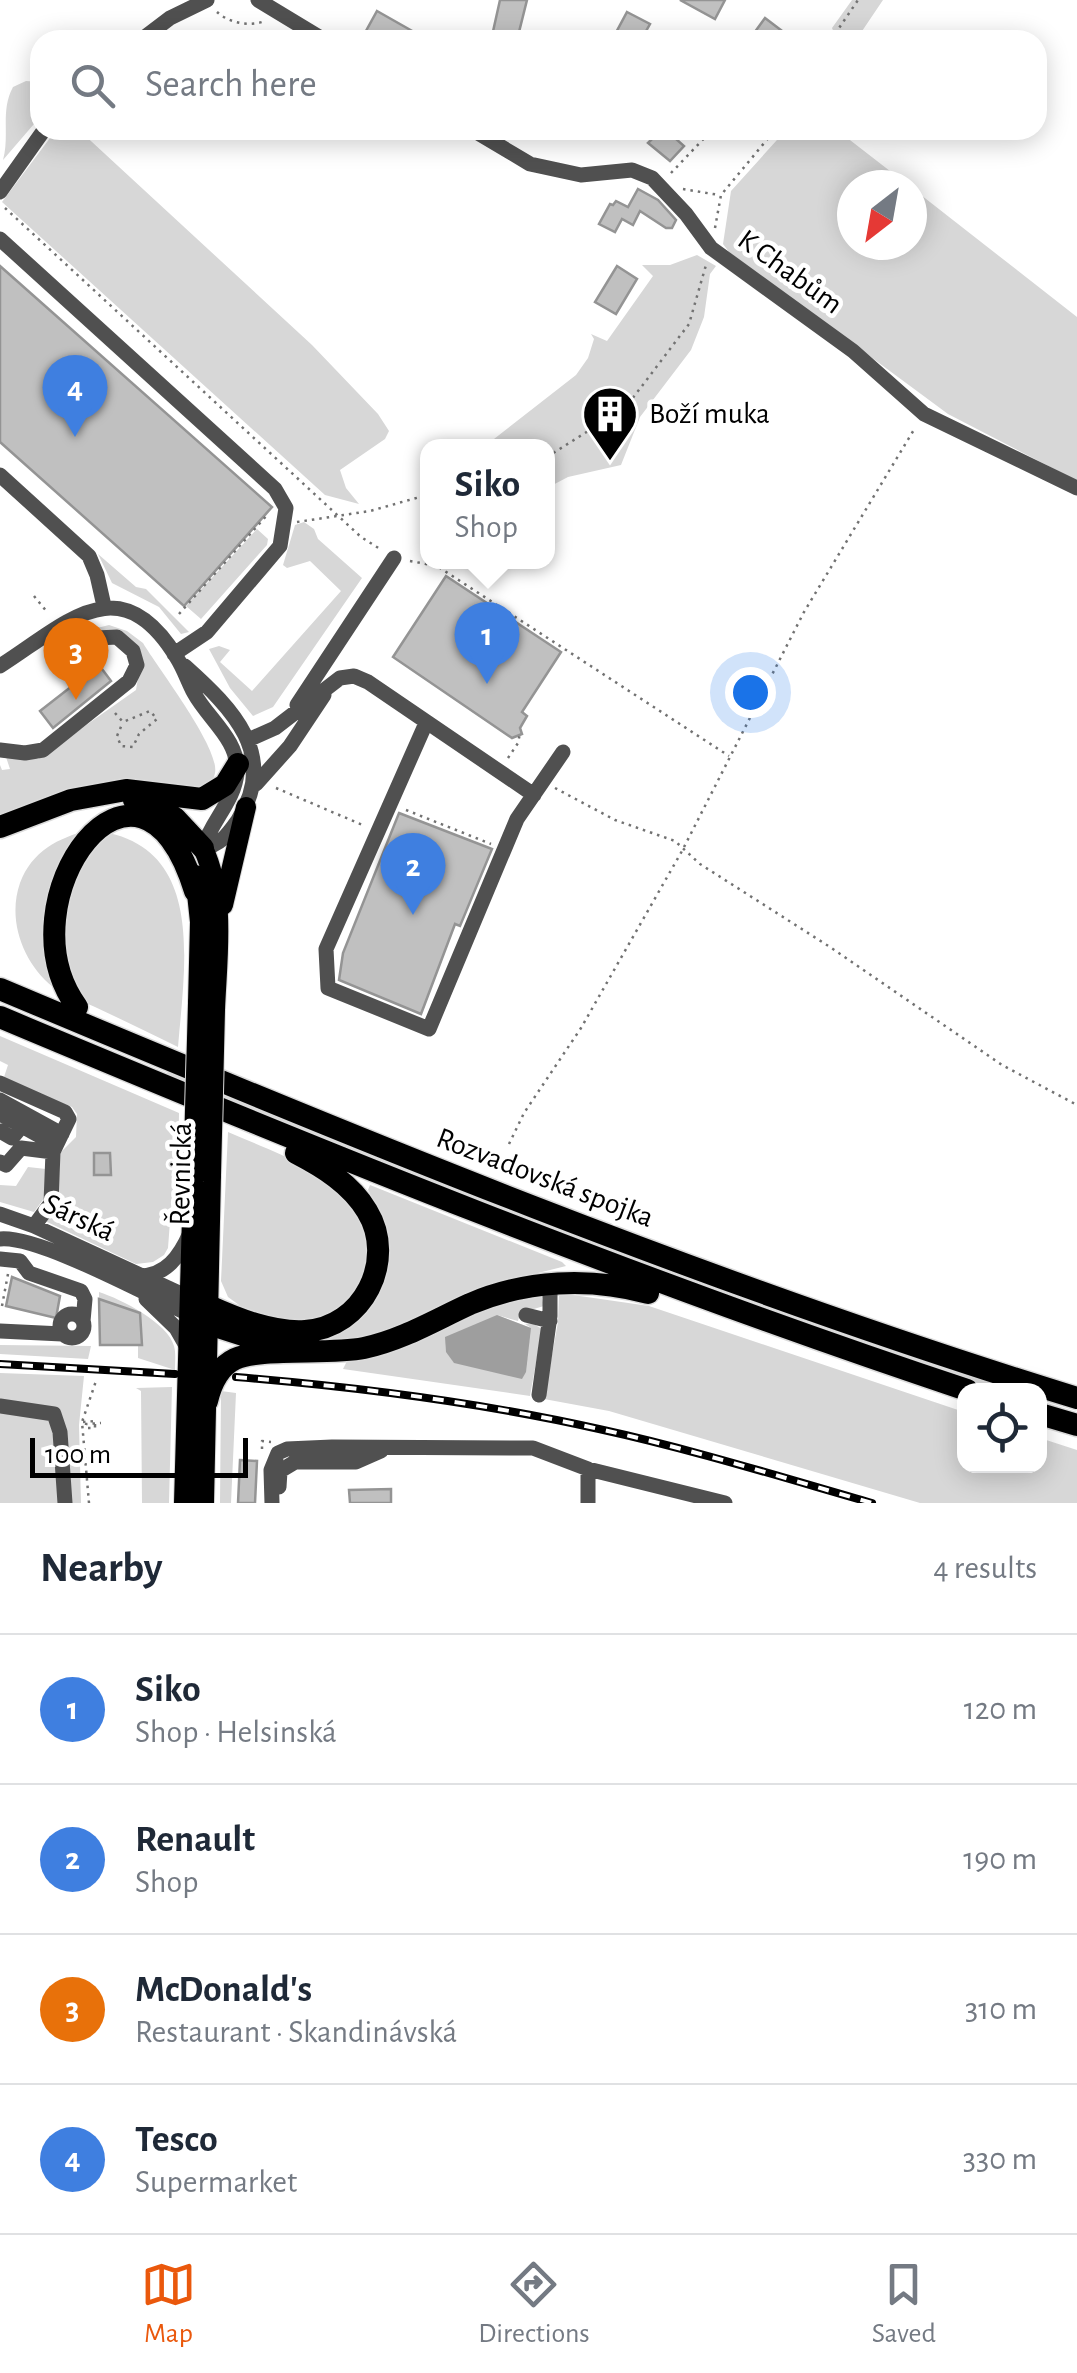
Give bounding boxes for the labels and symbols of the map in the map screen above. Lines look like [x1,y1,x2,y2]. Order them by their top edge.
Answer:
north arrow [837,170,927,260]
street label: K Chabům [732,224,848,320]
pin: 4 [42,354,108,437]
building icon: Boží muka [580,384,640,463]
place label: Boží muka [649,399,770,429]
pin: 1 [454,602,520,684]
pin: 3 [44,618,108,700]
your location [725,667,776,718]
pin: 2 [380,832,446,915]
street label: Řevnická [163,1122,197,1226]
street label: Rozvadovská spojka [432,1123,658,1233]
street label: Sárská [39,1189,119,1247]
scale bar [30,1433,248,1478]

